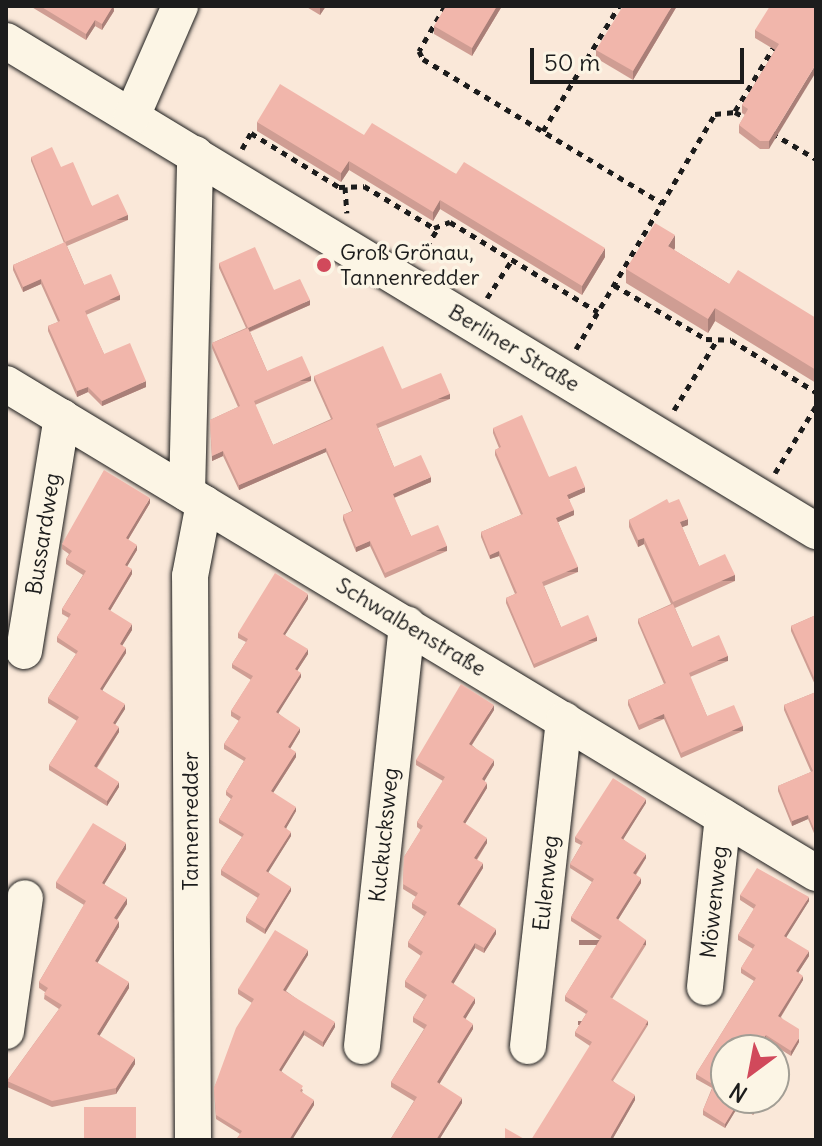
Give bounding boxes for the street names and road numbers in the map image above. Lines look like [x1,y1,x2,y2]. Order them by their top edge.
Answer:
street label: Berliner Straße [444,298,584,398]
street label: Bussardweg [20,471,66,597]
street label: Schwalbenstraße [331,572,491,682]
street label: Tannenredder [178,751,204,891]
street label: Kuckucksweg [364,766,404,904]
street label: Eulenweg [528,834,564,932]
street label: Möwenweg [695,844,733,960]

